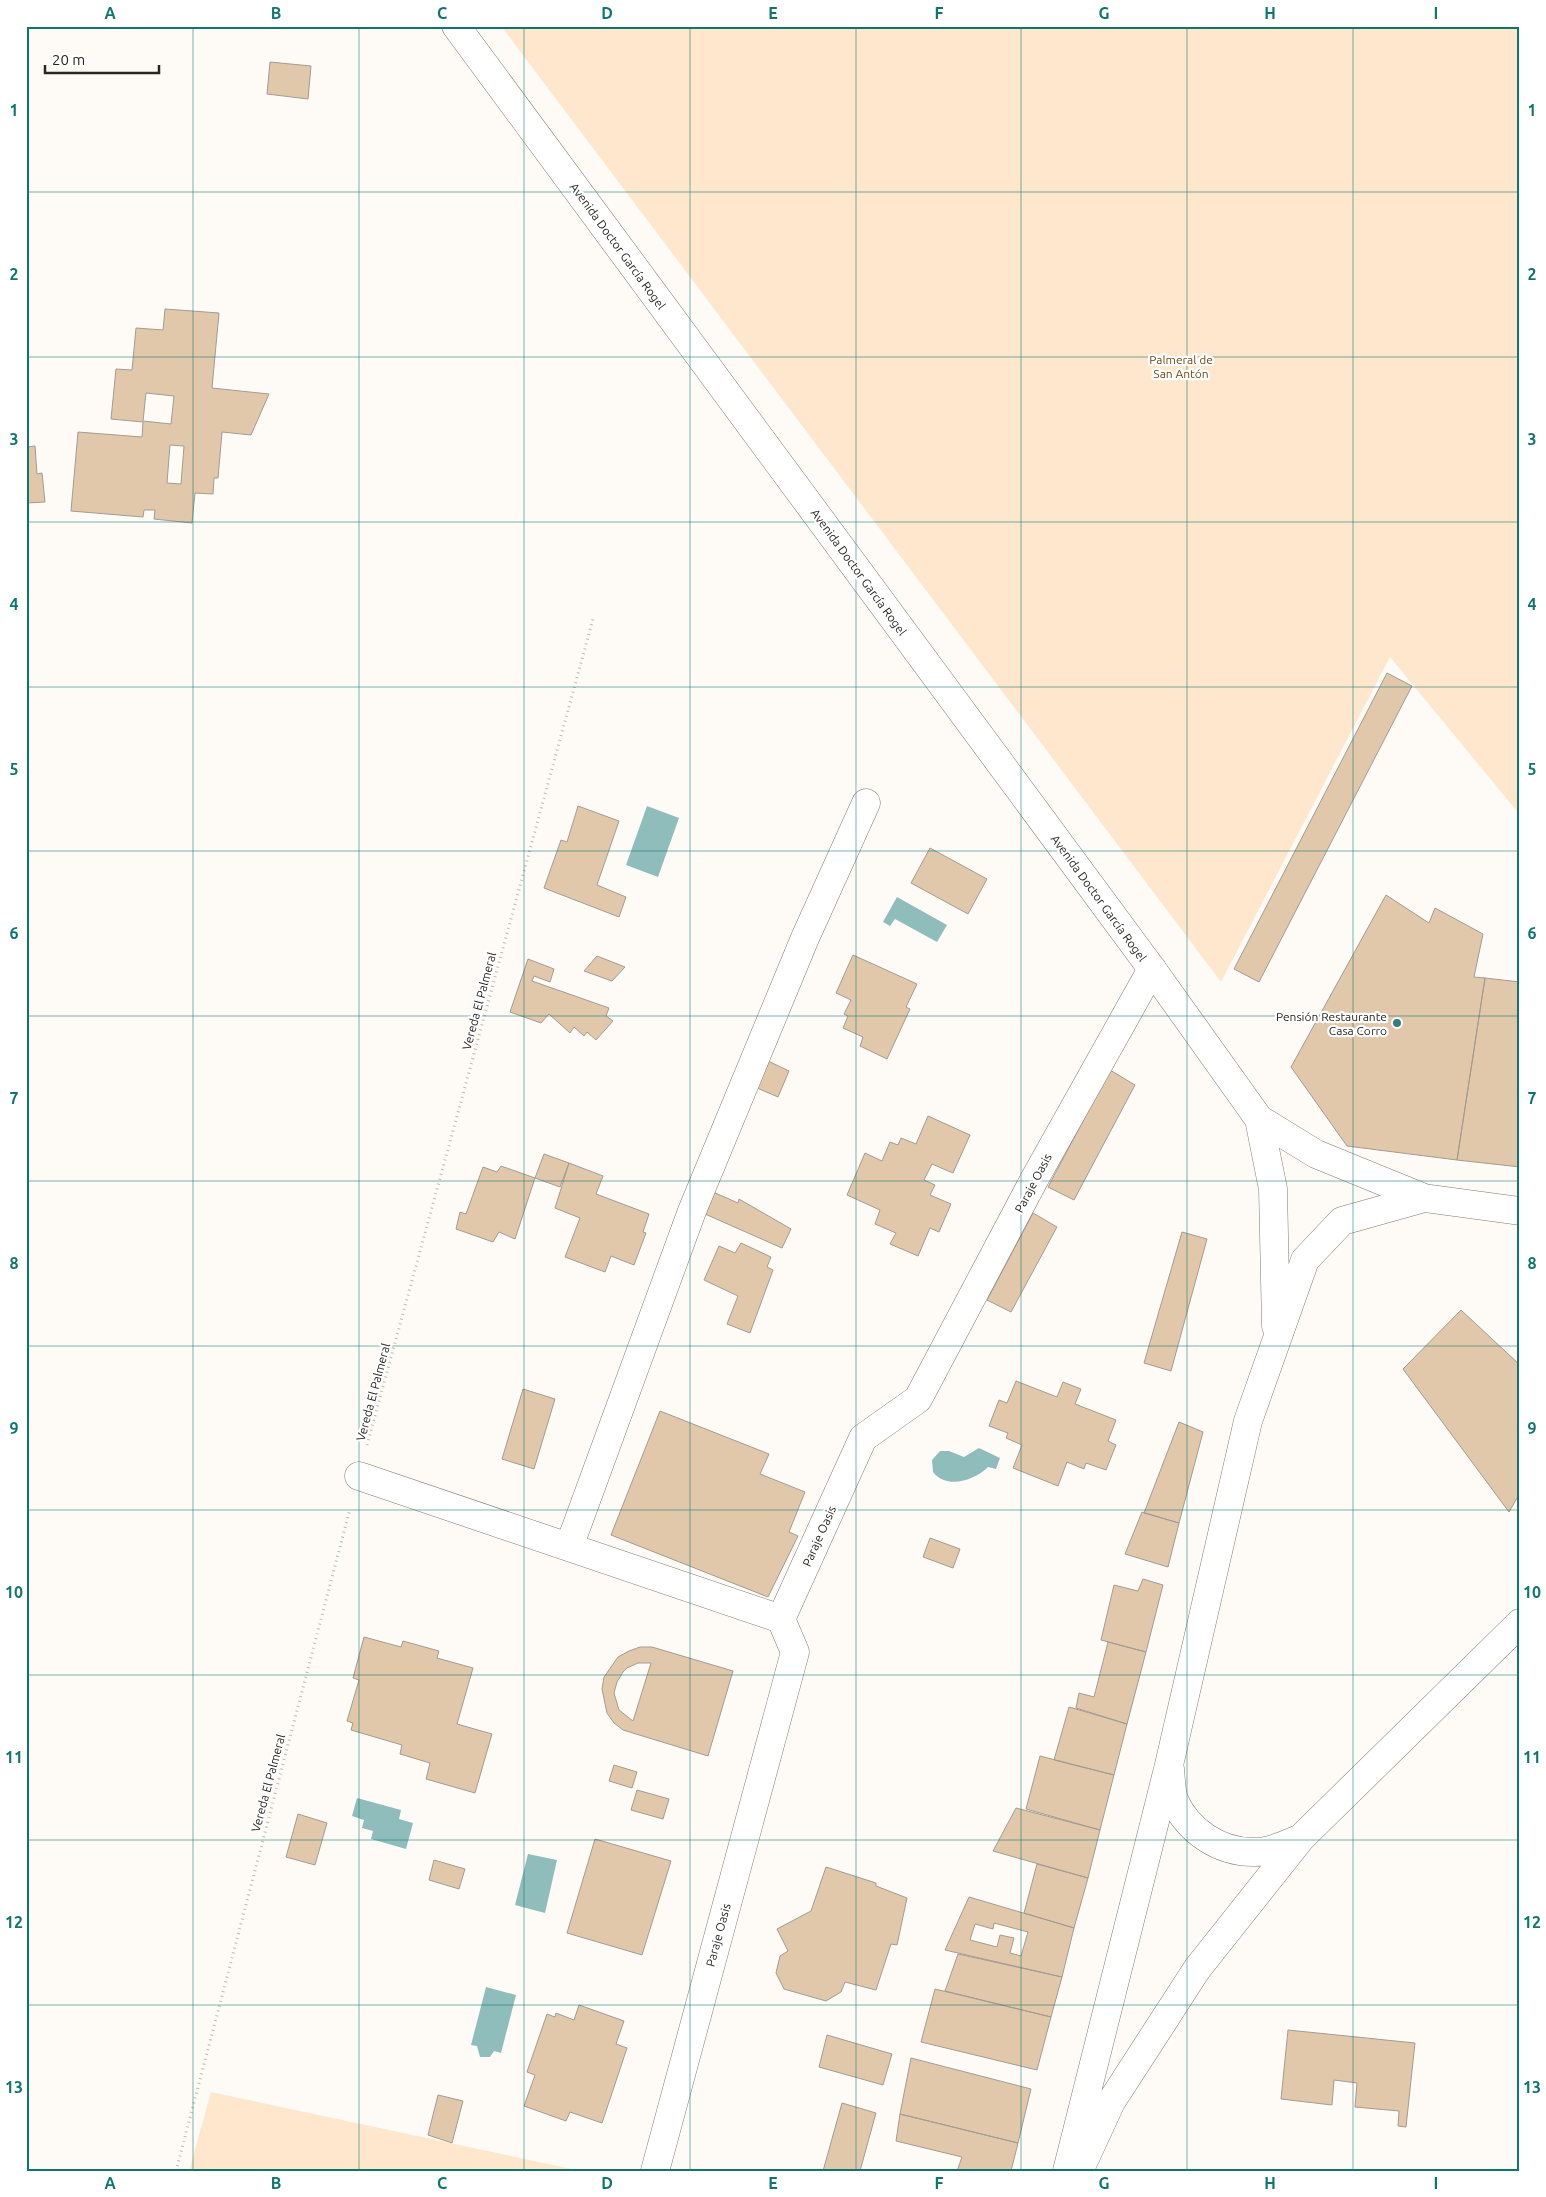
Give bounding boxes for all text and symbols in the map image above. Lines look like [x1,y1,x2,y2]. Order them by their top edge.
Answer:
text: A [104,4,116,22]
text: B [271,4,281,22]
text: C [437,4,447,22]
text: D [601,4,613,22]
text: E [768,4,778,22]
text: F [935,4,944,22]
text: G [1098,4,1110,22]
text: H [1264,4,1276,22]
text: I [1434,4,1438,22]
scale bar [45,42,159,74]
text: 20 m [52,51,85,68]
text: 1 [9,101,19,119]
text: 1 [1527,101,1537,119]
street label: Avenida Doctor García Rogel [568,180,668,312]
text: 2 [9,265,19,283]
text: 2 [1527,265,1537,283]
park label: Palmeral de San Antón [1149,353,1213,380]
text: 3 [9,430,19,448]
text: 3 [1527,430,1537,448]
street label: Avenida Doctor García Rogel [809,506,909,638]
text: 4 [9,595,19,613]
text: 4 [1527,595,1537,613]
text: 5 [9,760,19,778]
text: 5 [1527,760,1537,778]
street label: Avenida Doctor García Rogel [1049,832,1149,964]
text: 6 [9,924,19,942]
text: 6 [1527,924,1537,942]
street label: Vereda El Palmeral [460,951,498,1051]
place label: Pensión Restaurante Casa Corro [1276,1010,1387,1037]
marker: Pensión Restaurante Casa Corro [1391,1017,1403,1029]
text: 7 [9,1089,19,1107]
text: 7 [1527,1089,1537,1107]
street label: Paraje Oasis [1012,1151,1054,1215]
text: 8 [9,1254,19,1272]
text: 8 [1527,1254,1537,1272]
street label: Vereda El Palmeral [354,1342,392,1442]
text: 9 [9,1419,19,1437]
text: 9 [1527,1419,1537,1437]
street label: Paraje Oasis [800,1504,838,1568]
text: 10 [5,1583,23,1601]
text: 10 [1523,1583,1541,1601]
street label: Vereda El Palmeral [249,1733,287,1833]
text: 11 [5,1748,23,1766]
text: 11 [1523,1748,1541,1766]
street label: Paraje Oasis [703,1902,733,1968]
text: 12 [5,1913,23,1931]
text: 12 [1523,1913,1541,1931]
text: 13 [5,2078,23,2096]
text: 13 [1523,2078,1541,2096]
text: A [104,2174,116,2192]
text: B [271,2174,281,2192]
text: C [437,2174,447,2192]
text: D [601,2174,613,2192]
text: E [768,2174,778,2192]
text: F [935,2174,944,2192]
text: G [1098,2174,1110,2192]
text: H [1264,2174,1276,2192]
text: I [1434,2174,1438,2192]

